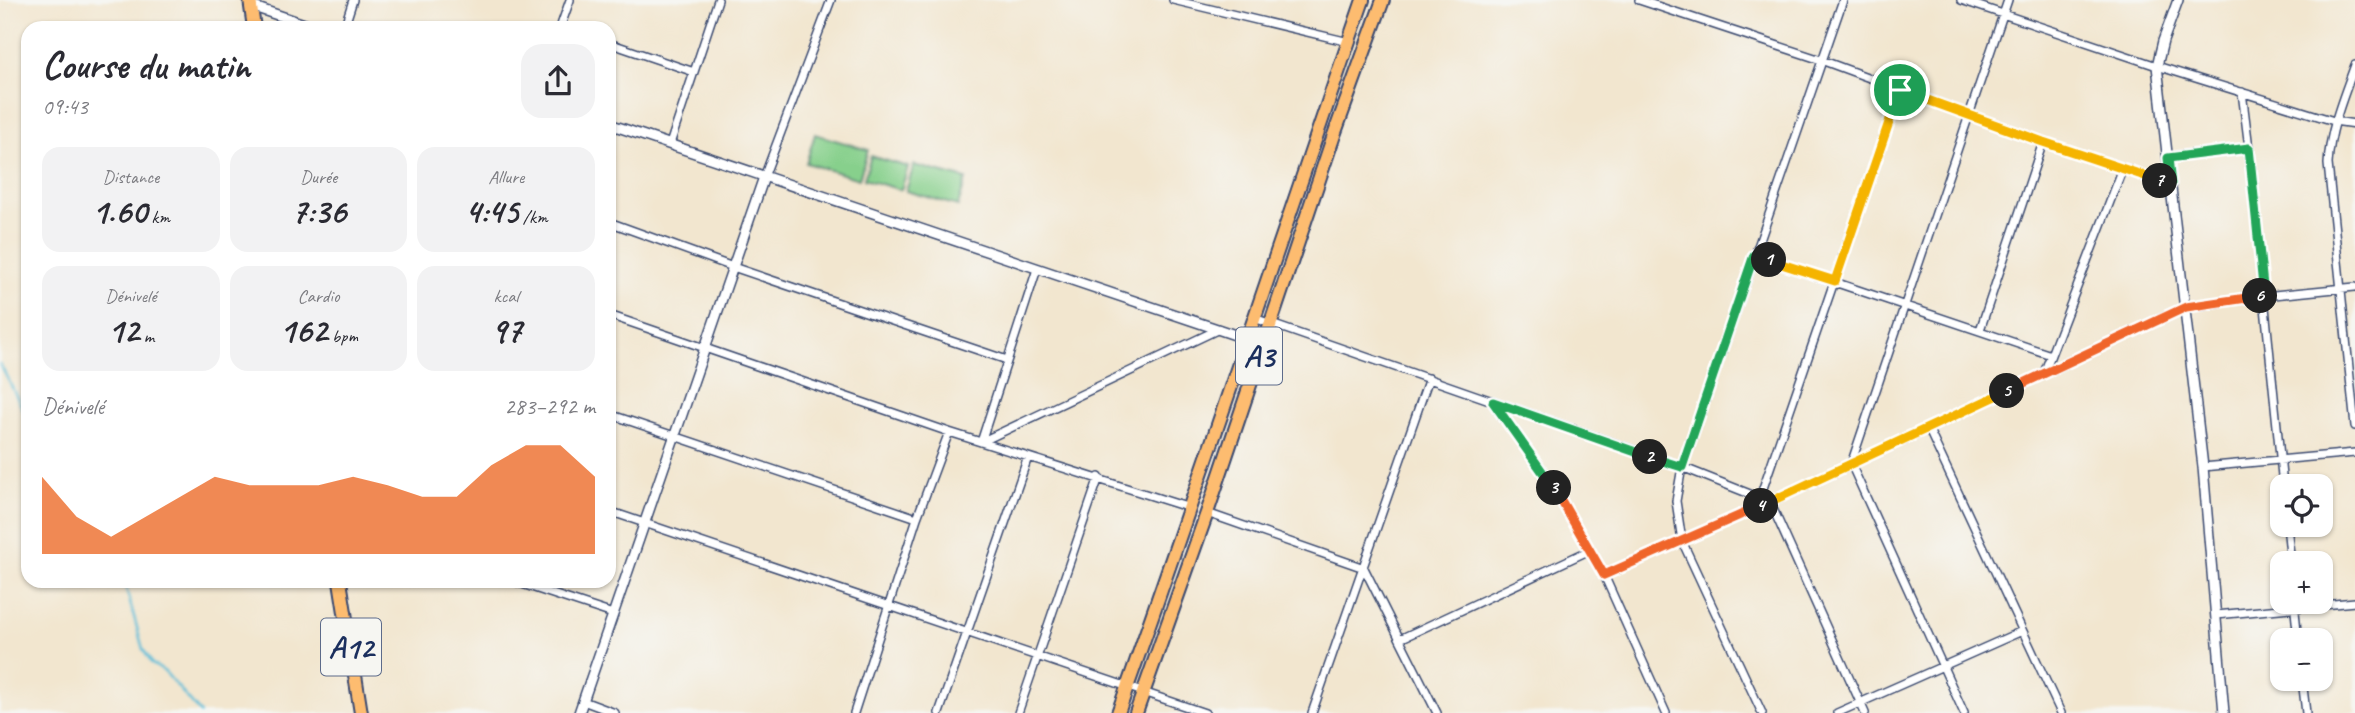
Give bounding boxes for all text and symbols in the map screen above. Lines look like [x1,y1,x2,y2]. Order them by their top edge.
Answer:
text: Course du matin [42,42,250,89]
button: share [521,44,595,118]
pin [1870,60,1930,120]
icon: arrive [1881,71,1919,109]
text: 09:43 [42,92,88,121]
pin: 7 [2142,164,2178,198]
text: Distance [102,165,159,189]
text: Durée [300,165,337,189]
text: Allure [488,165,524,189]
text: 7 [2155,168,2164,192]
text: 1.60 [92,189,147,234]
text: 7:36 [291,189,346,234]
text: 4:45 [465,189,518,234]
text: km [147,205,170,229]
text: /km [518,205,548,229]
pin: 1 [1752,243,1786,278]
text: 1 [1764,247,1773,271]
pin: 6 [2242,278,2278,314]
text: 6 [2255,283,2264,307]
text: Dénivelé [105,284,156,308]
text: Cardio [298,284,339,308]
text: kcal [494,284,519,308]
text: 12 [107,308,139,353]
text: 162 [279,308,327,353]
text: 97 [491,308,522,353]
text: m [139,324,154,348]
text: bpm [327,324,358,348]
road number: A3 [1236,328,1282,384]
pin: 5 [1990,374,2024,408]
text: 5 [2002,378,2011,402]
text: Dénivelé [42,392,104,421]
text: 283–292 m [504,392,595,421]
pin: 2 [1632,440,1668,475]
text: 2 [1645,444,1654,468]
pin: 3 [1536,470,1572,505]
map controls [2270,474,2333,691]
button: locate [2270,474,2333,537]
text: 3 [1549,475,1558,499]
pin: 4 [1744,489,1778,524]
text: 4 [1756,493,1765,517]
button: + [2270,551,2333,614]
road number: A12 [321,618,381,676]
button: − [2270,628,2333,691]

